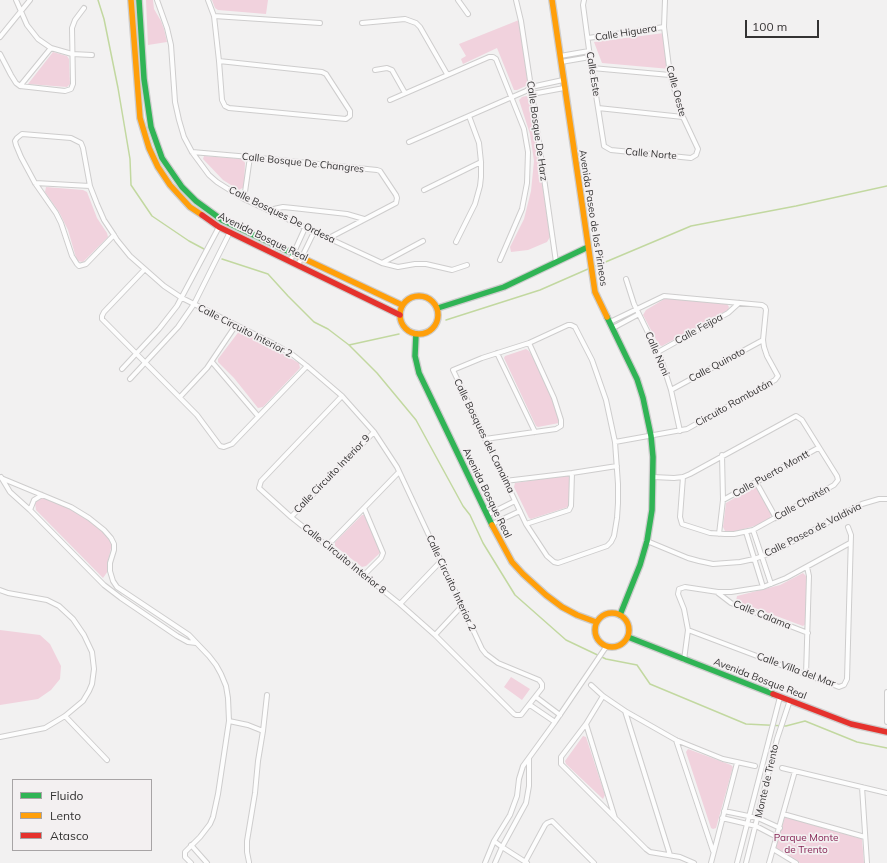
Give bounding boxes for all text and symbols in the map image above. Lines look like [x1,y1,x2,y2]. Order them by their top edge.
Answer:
scale bar [747,12,821,38]
text: 100 m [752,19,787,34]
street label: Calle Higuera [594,22,658,44]
street label: Calle Este [584,51,602,97]
street label: Calle Oeste [663,64,689,118]
street label: Calle Bosque De Harz [524,80,550,182]
street label: Calle Norte [625,146,677,162]
street label: Avenida Paseo de los Pirineos [576,149,610,287]
street label: Calle Bosque De Changres [241,151,365,175]
street label: Calle Bosques De Ordesa [227,184,337,246]
street label: Avenida Bosque Real [216,210,310,264]
street label: Calle Circuito Interior 2 [196,302,294,360]
street label: Calle Feijoa [673,311,725,347]
street label: Calle Noni [642,330,672,378]
street label: Calle Quinoto [687,345,747,385]
street label: Calle Bosques del Canaima [451,377,517,495]
street label: Circuito Rambután [693,377,775,429]
street label: Calle Circuito Interior 9 [291,432,373,516]
street label: Avenida Bosque Real [460,446,514,540]
street label: Calle Puerto Montt [731,448,811,500]
street label: Calle Chaitén [772,483,832,523]
street label: Calle Paseo de Valdivia [762,500,864,560]
street label: Calle Circuito Interior 8 [300,521,388,597]
street label: Calle Circuito Interior 2 [423,533,479,633]
street label: Calle Calama [731,598,793,632]
street label: Calle Villa del Mar [755,650,837,690]
street label: Avenida Bosque Real [712,656,808,702]
street label: Monte de Trento [753,743,781,819]
legend [12,779,152,851]
text: Fluido [50,788,83,803]
text: Lento [50,808,81,823]
text: Atasco [50,828,89,843]
park label: Parque Monte de Trento [774,832,838,856]

